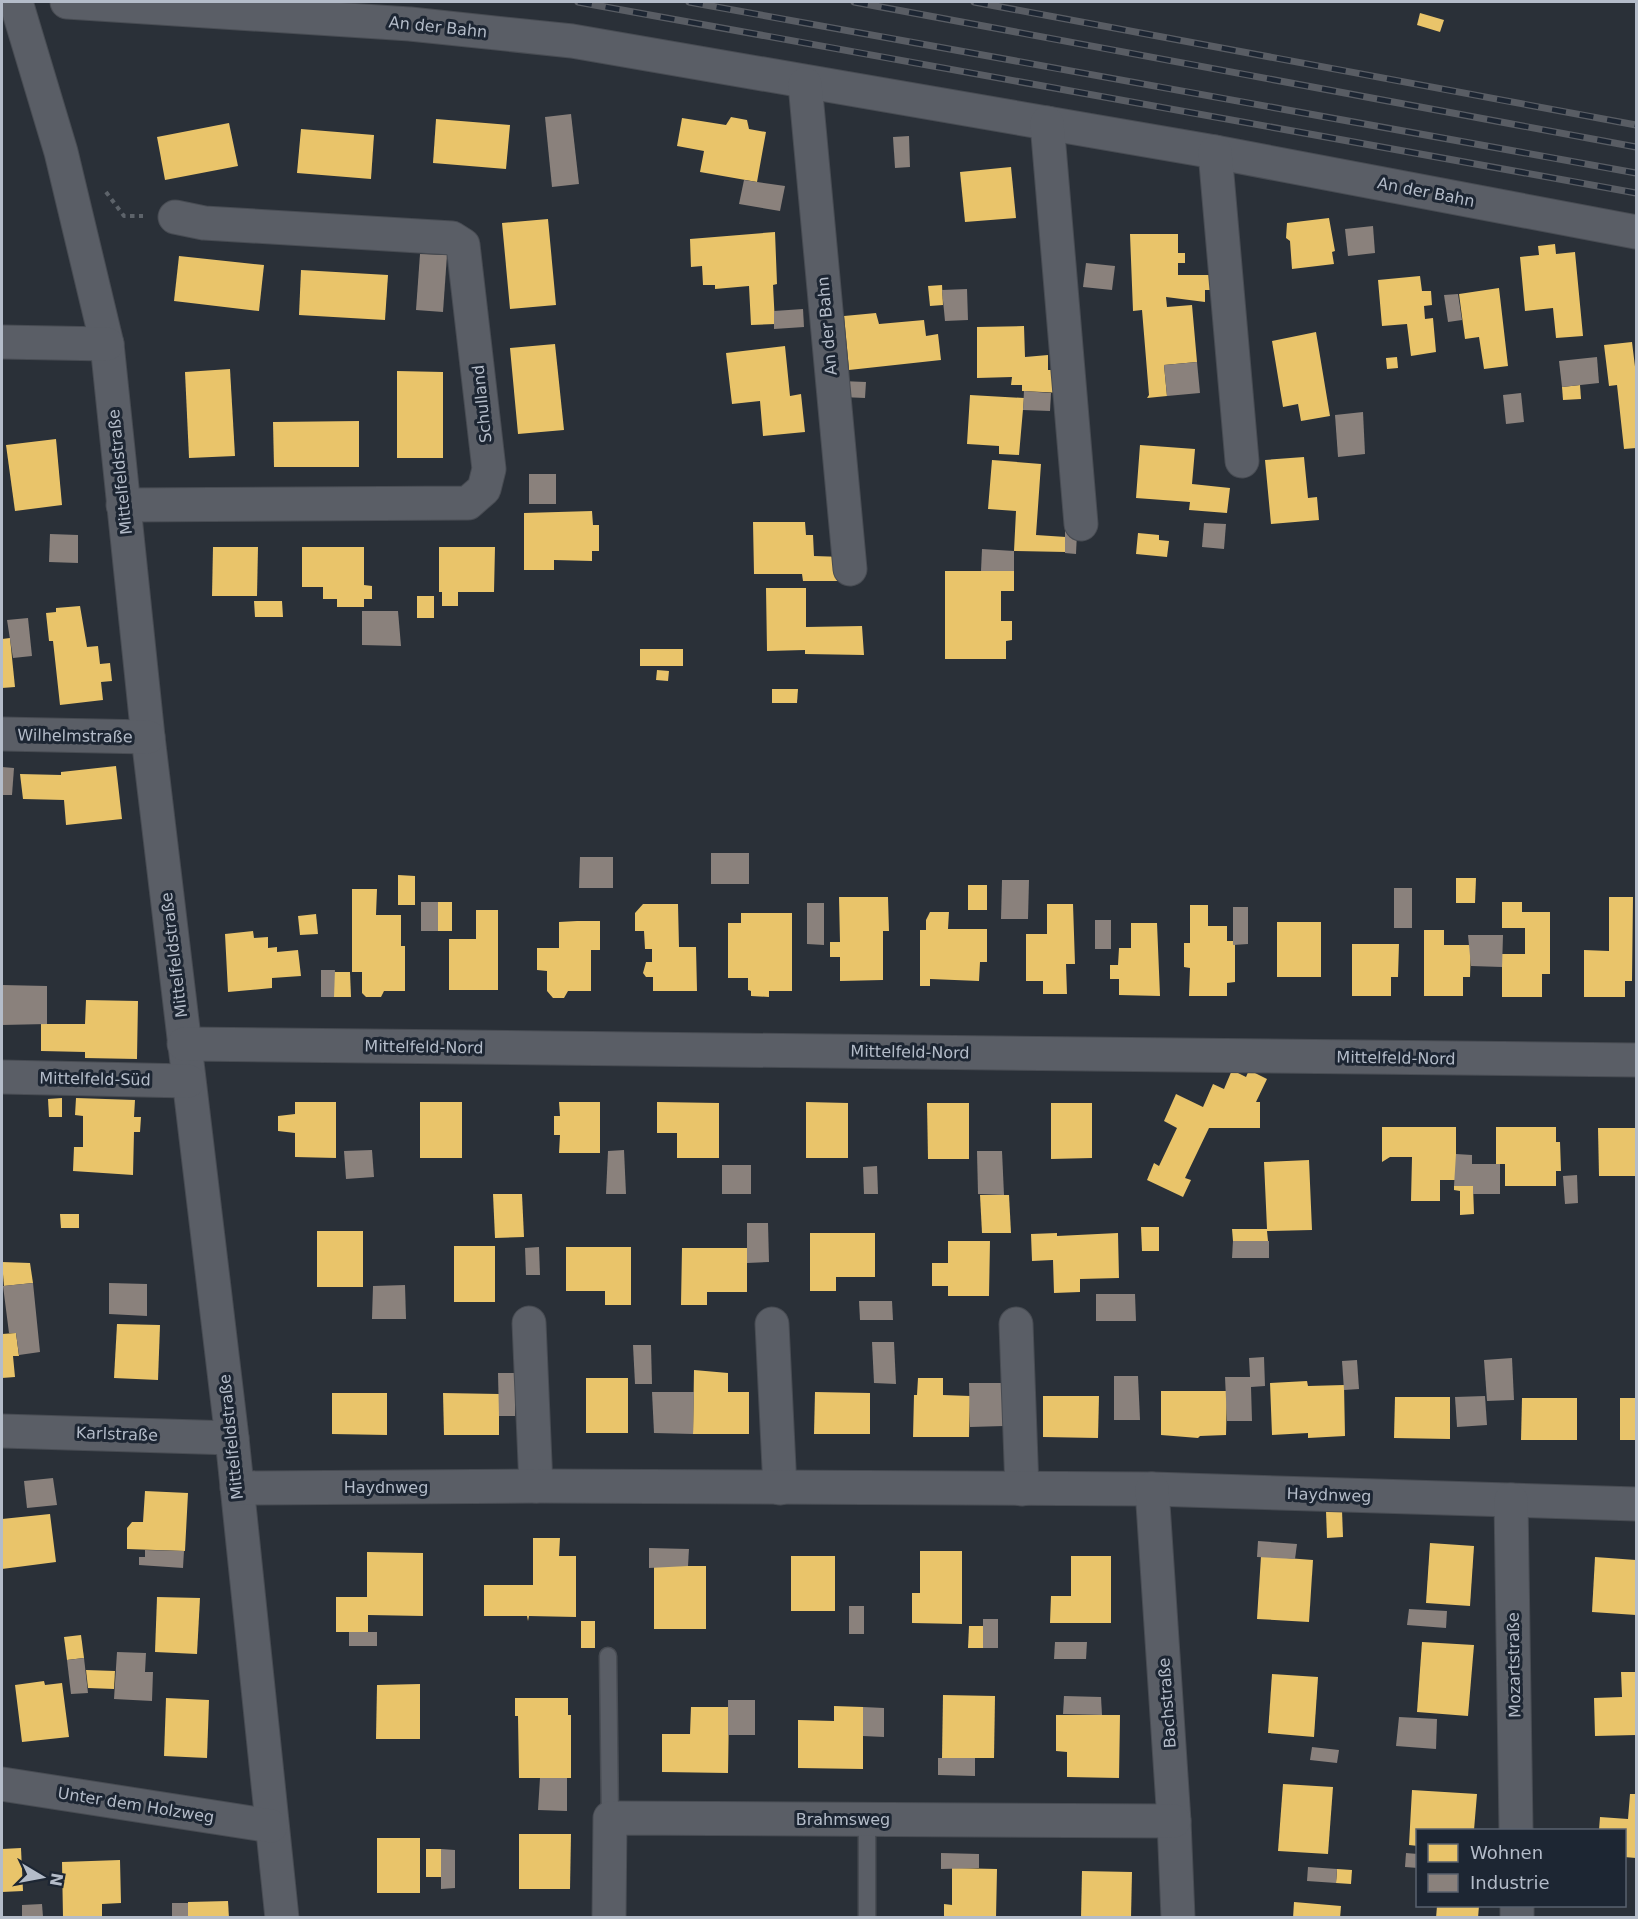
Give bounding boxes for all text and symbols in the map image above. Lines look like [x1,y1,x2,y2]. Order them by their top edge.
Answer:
street label: An der Bahn [388,12,488,42]
street label: An der Bahn [1376,173,1476,211]
street label: An der Bahn [813,276,841,376]
street label: Schulland [468,364,496,444]
street label: Mittelfeldstraße [104,408,136,536]
street label: Wilhelmstraße [17,725,133,747]
street label: Mittelfeldstraße [157,891,191,1019]
street label: Mittelfeld-Nord [364,1036,484,1058]
street label: Mittelfeld-Nord [850,1041,970,1063]
street label: Mittelfeld-Nord [1336,1047,1456,1069]
street label: Mittelfeld-Süd [39,1069,151,1089]
street label: Mittelfeldstraße [215,1373,247,1501]
street label: Karlstraße [76,1423,158,1445]
street label: Haydnweg [344,1478,428,1497]
street label: Haydnweg [1286,1484,1372,1506]
street label: Mozartstraße [1504,1612,1524,1718]
street label: Bachstraße [1154,1657,1180,1749]
street label: Unter dem Holzweg [56,1783,216,1827]
street label: Brahmsweg [796,1810,890,1829]
legend [1416,1829,1626,1907]
text: Wohnen [1470,1842,1543,1863]
north arrow [12,1847,72,1907]
text: N [46,1871,67,1888]
text: Industrie [1470,1872,1549,1893]

